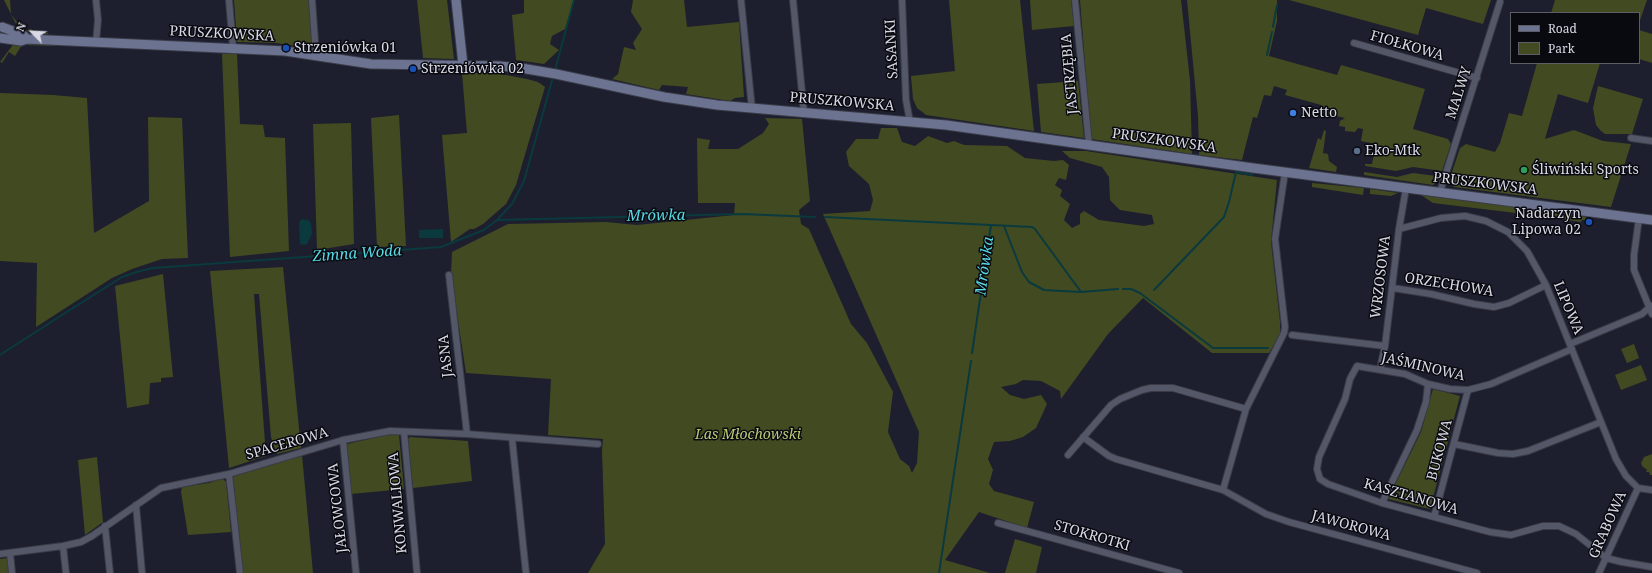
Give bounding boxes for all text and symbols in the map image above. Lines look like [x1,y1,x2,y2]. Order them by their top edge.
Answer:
north arrow [12,12,52,52]
legend [1510,12,1640,64]
street label: SASANKI [882,19,902,79]
text: N [12,20,29,34]
text: Road [1548,20,1577,37]
street label: PRUSZKOWSKA [169,23,275,45]
street label: FIOŁKOWA [1368,27,1446,65]
street label: JASTRZĘBIA [1058,33,1082,115]
place label: Strzeniówka 01 [294,40,397,56]
text: Park [1548,40,1575,57]
marker: Strzeniówka 01 [281,43,291,53]
place label: Strzeniówka 02 [421,61,524,77]
marker: Strzeniówka 02 [408,64,418,74]
street label: MALWY [1443,65,1475,121]
street label: PRUSZKOWSKA [789,89,895,115]
place label: Netto [1301,105,1337,121]
marker: Netto [1288,108,1298,118]
street label: PRUSZKOWSKA [1111,125,1217,157]
place label: Eko-Mtk [1365,143,1420,159]
marker: Eko-Mtk [1352,146,1362,156]
place label: Śliwiński Sports [1532,162,1639,178]
marker: Śliwiński Sports [1519,165,1529,175]
street label: PRUSZKOWSKA [1432,169,1538,199]
water label: Mrówka [626,206,686,226]
place label: Nadarzyn Lipowa 02 [1512,206,1581,238]
marker: Nadarzyn Lipowa 02 [1584,217,1594,227]
street label: WRZOSOWA [1368,234,1394,320]
water label: Mrówka [972,236,998,296]
water label: Zimna Woda [312,242,402,266]
street label: ORZECHOWA [1403,270,1495,300]
street label: LIPOWA [1549,279,1587,337]
street label: JASNA [435,334,457,378]
street label: JAŚMINOWA [1380,349,1466,385]
street label: BUKOWA [1424,418,1456,482]
street label: SPACEROWA [244,424,330,464]
park label: Las Młochowski [695,427,801,443]
street label: KONWALIOWA [385,452,411,554]
street label: JAŁOWCOWA [325,462,351,554]
street label: KASZTANOWA [1362,475,1460,519]
street label: GRABOWA [1586,489,1630,561]
street label: JAWOROWA [1310,507,1392,545]
street label: STOKROTKI [1052,517,1132,555]

